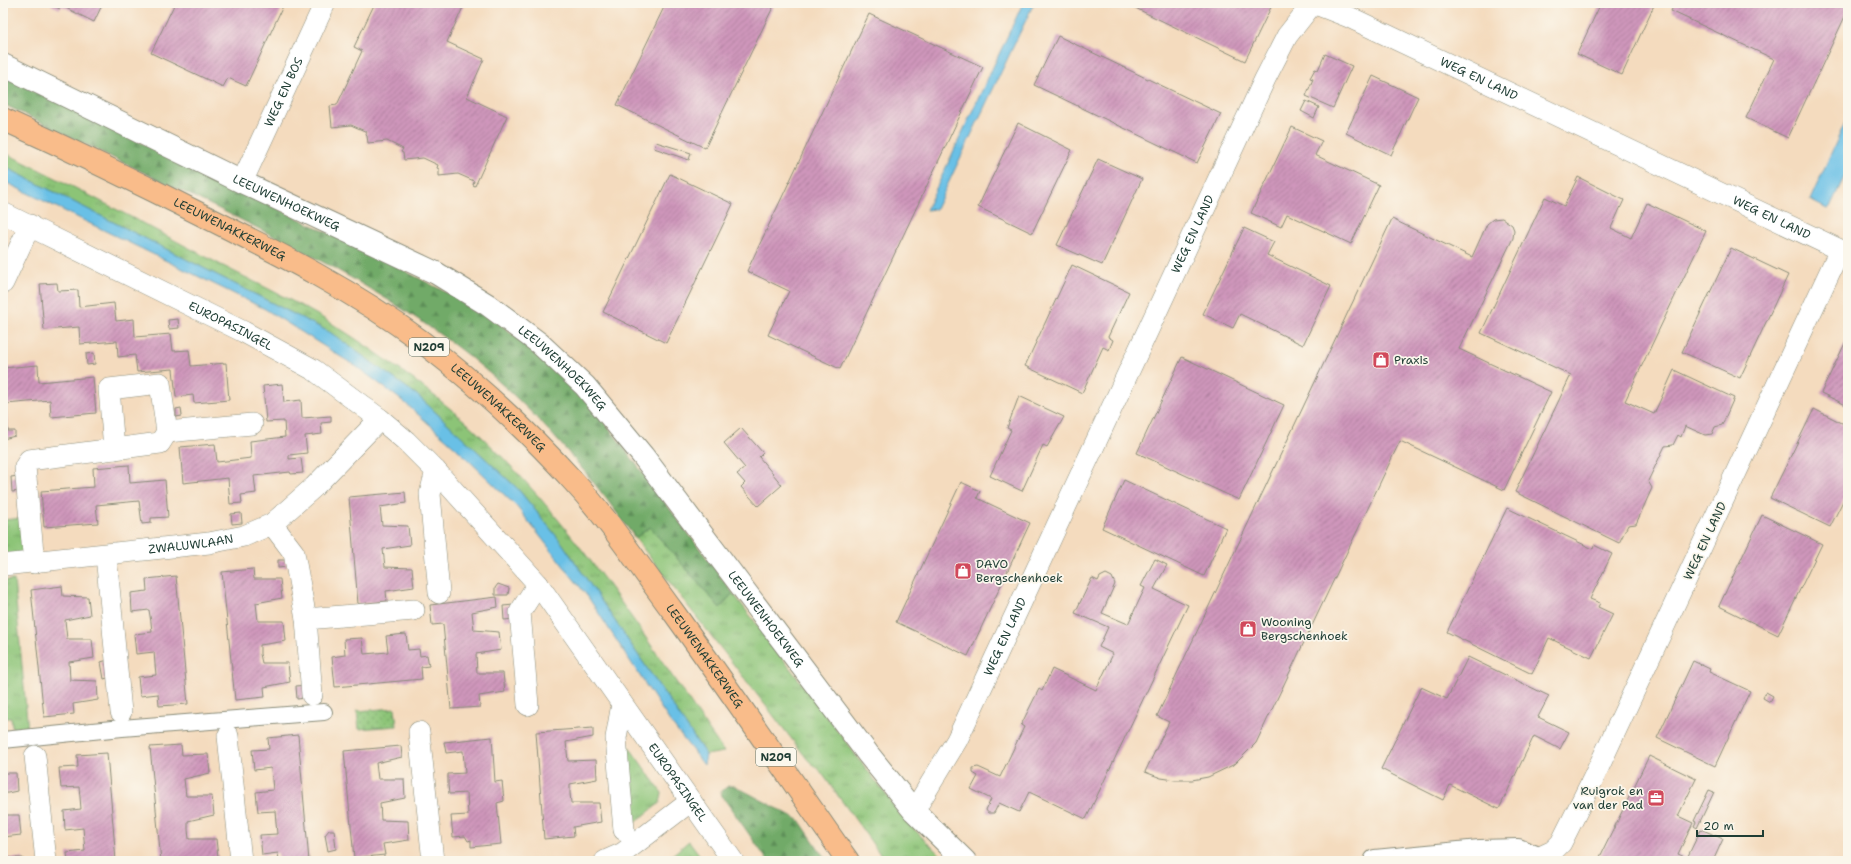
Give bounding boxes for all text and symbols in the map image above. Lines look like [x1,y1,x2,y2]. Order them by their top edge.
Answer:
street label: WEG EN LAND [1437,53,1521,104]
street label: WEG EN BOS [261,55,307,129]
street label: LEEUWENHOEKWEG [230,171,343,235]
street label: WEG EN LAND [1168,192,1218,276]
street label: WEG EN LAND [1730,192,1813,243]
street label: LEEUWENAKKERWEG [171,194,289,264]
street label: EUROPASINGEL [186,298,276,354]
street label: LEEUWENHOEKWEG [515,322,610,414]
road number: N209 [409,338,449,356]
shop icon: Praxis [1371,350,1391,370]
place label: Praxis [1394,352,1429,368]
street label: LEEUWENAKKERWEG [447,360,549,455]
street label: WEG EN LAND [1680,499,1730,583]
street label: ZWALUWLAAN [148,530,235,557]
place label: DAVO Bergschenhoek [976,556,1063,586]
shop icon: DAVO Bergschenhoek [953,561,973,581]
street label: LEEUWENHOEKWEG [724,567,808,670]
street label: WEG EN LAND [980,595,1030,678]
street label: LEEUWENAKKERWEG [662,601,747,711]
place label: Wooning Bergschenhoek [1261,614,1348,644]
shop icon: Wooning Bergschenhoek [1238,619,1258,639]
street label: EUROPASINGEL [644,740,711,825]
road number: N209 [756,748,796,766]
place label: Ruigrok en van der Pad [1573,783,1643,813]
office icon: Ruigrok en van der Pad [1646,788,1666,808]
scale bar [1697,812,1763,838]
text: 20 m [1703,818,1734,834]

